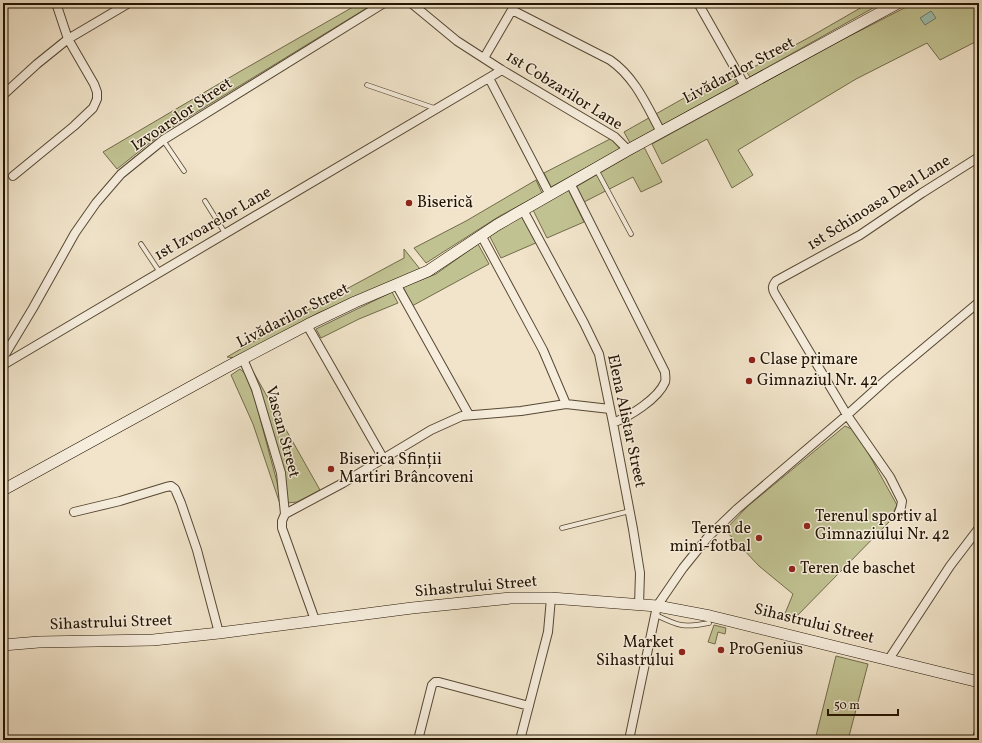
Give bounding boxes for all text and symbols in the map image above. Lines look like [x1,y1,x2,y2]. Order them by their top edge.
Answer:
street label: Livădarilor Street [679,32,799,110]
street label: 1st Cobzarilor Lane [501,46,627,136]
street label: Izvoarelor Street [127,73,237,157]
street label: 1st Schinoasa Deal Lane [803,150,955,256]
street label: 1st Izvoarelor Lane [150,182,276,266]
place label: Biserică [417,192,473,214]
marker: Biserică [404,198,414,208]
street label: Livădarilor Street [233,278,354,354]
place label: Clase primare [760,349,858,371]
street label: Elena Alistar Street [601,352,651,490]
marker: Clase primare [747,355,757,365]
place label: Gimnaziul Nr. 42 [757,370,878,392]
marker: Gimnaziul Nr. 42 [744,376,754,386]
street label: Vascan Street [259,384,305,481]
place label: Biserica Sfinții Martiri Brâncoveni [339,449,474,489]
marker: Biserica Sfinții Martiri Brâncoveni [326,464,336,474]
place label: Terenul sportiv al Gimnaziului Nr. 42 [815,506,950,546]
place label: Teren de mini-fotbal [670,518,751,558]
marker: Terenul sportiv al Gimnaziului Nr. 42 [802,521,812,531]
marker: Teren de mini-fotbal [754,533,764,543]
place label: Teren de baschet [800,558,916,580]
marker: Teren de baschet [787,564,797,574]
street label: Sihastrului Street [414,571,539,603]
street label: Sihastrului Street [752,598,877,650]
street label: Sihastrului Street [49,610,173,636]
place label: Market Sihastrului [596,632,674,672]
place label: ProGenius [729,639,803,661]
marker: ProGenius [716,645,726,655]
marker: Market Sihastrului [677,647,687,657]
scale bar [828,691,898,717]
text: 50 m [834,698,860,714]

